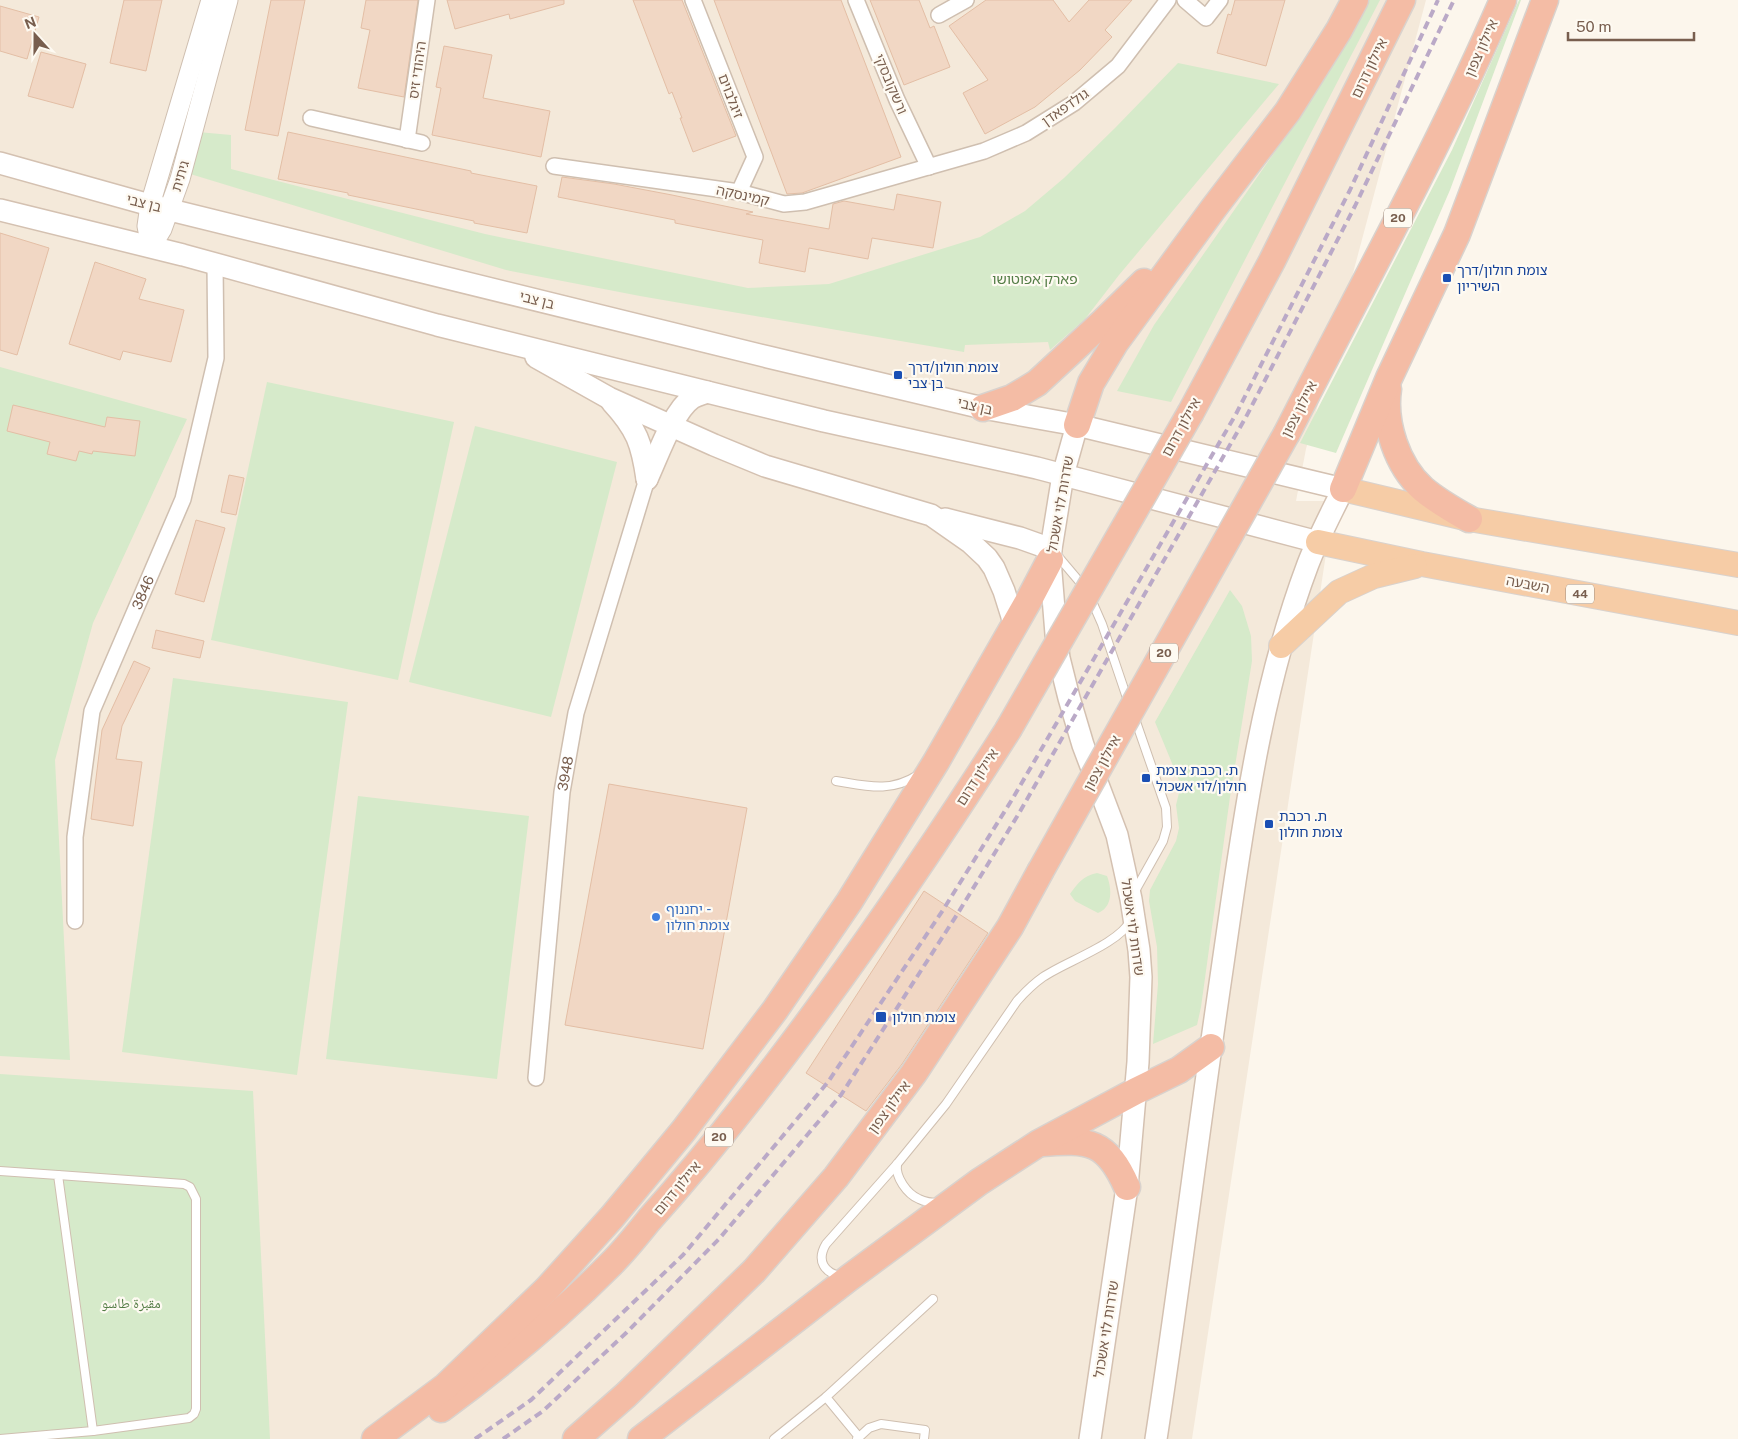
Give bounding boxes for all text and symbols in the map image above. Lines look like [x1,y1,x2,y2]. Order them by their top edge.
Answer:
north arrow [10,10,60,60]
scale bar [1568,10,1694,42]
text: N [22,13,38,32]
street label: איילון צפון [1461,17,1501,79]
text: 50 m [1576,18,1611,35]
street label: איילון דרום [1348,35,1390,100]
street label: היהודי זיס [405,40,429,100]
street label: ורשקובסקי [871,51,911,117]
street label: זיגלבוים [715,72,747,121]
street label: גולדפאדן [1039,85,1091,129]
street label: גיתית [168,159,192,193]
street label: קמינסקה [715,182,771,208]
street label: בן צבי [125,191,163,215]
road number: 20 [1384,208,1412,228]
place label: צומת חולון/דרך השיריון [1457,262,1548,294]
park label: פארק אפוטושו [992,271,1078,287]
marker: צומת חולון/דרך השיריון [1441,272,1453,284]
street label: בן צבי [518,288,556,312]
place label: צומת חולון/דרך בן צבי [908,359,999,391]
marker: צומת חולון/דרך בן צבי [892,369,904,381]
street label: איילון צפון [1278,378,1320,440]
street label: בן צבי [956,394,994,418]
street label: איילון דרום [1158,395,1204,459]
street label: שדרות לוי אשכול [1044,454,1076,554]
street label: השבעה [1505,572,1551,596]
street label: 3846 [129,573,157,612]
road number: 44 [1566,584,1594,604]
road number: 20 [1150,644,1178,662]
street label: איילון צפון [1080,732,1124,794]
street label: איילון דרום [953,746,1001,808]
street label: 3948 [554,755,576,792]
place label: ת. רכבת צומת חולון/לוי אשכול [1156,762,1247,794]
marker: ת. רכבת צומת חולון/לוי אשכול [1140,772,1152,784]
place label: ת. רכבת צומת חולון [1279,808,1343,840]
marker: ת. רכבת צומת חולון [1263,818,1275,830]
street label: שדרות לוי אשכול [1118,877,1148,977]
place label: יחננוף - צומת חולון [666,901,730,933]
marker: יחננוף - צומת חולון [650,911,662,923]
place label: צומת חולון [892,1009,956,1025]
marker: צומת חולון [874,1010,888,1024]
street label: איילון צפון [865,1077,913,1136]
road number: 20 [705,1128,733,1146]
street label: איילון דרום [650,1158,704,1218]
street label: שדרות לוי אשכול [1090,1279,1122,1379]
park label: مقبرة طاسو [101,1295,161,1312]

